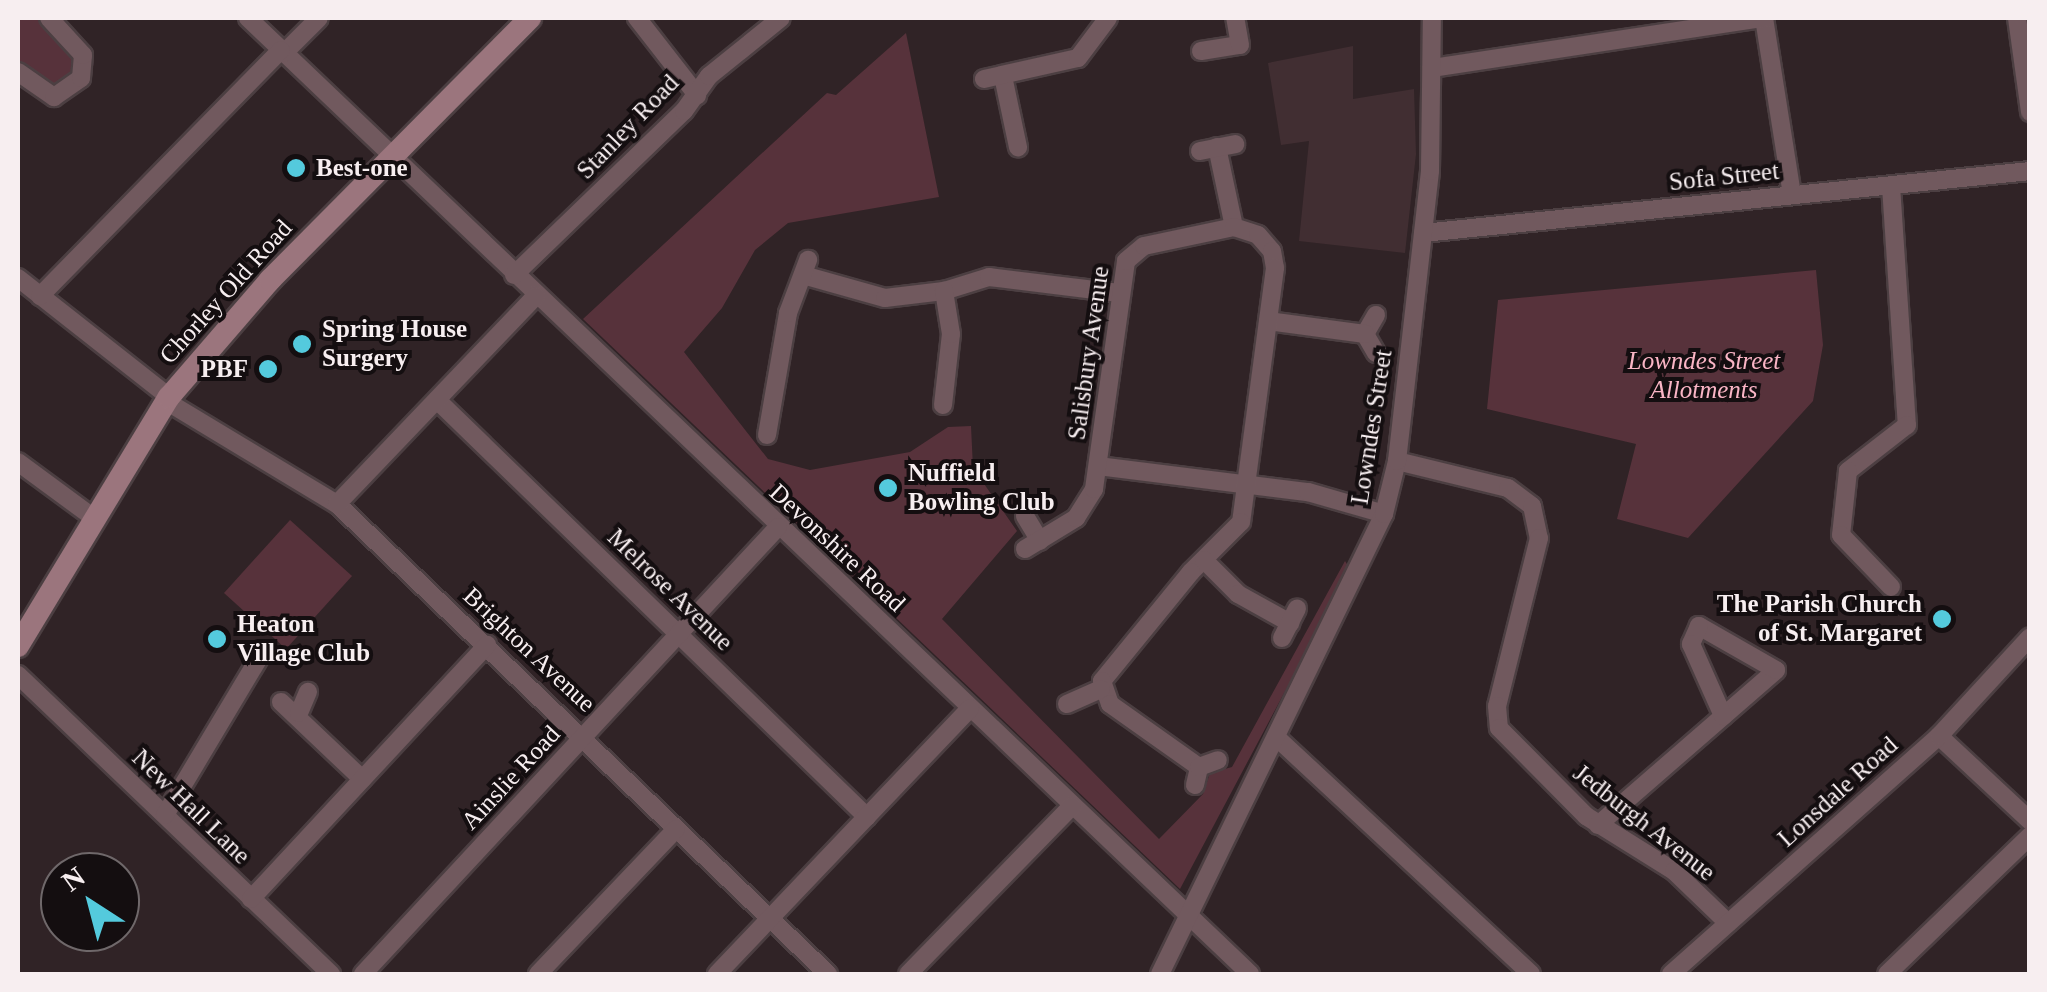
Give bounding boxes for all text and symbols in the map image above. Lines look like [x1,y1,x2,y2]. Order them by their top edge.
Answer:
street label: Stanley Road [571,68,685,186]
place label: Best-one [316,153,408,183]
street label: Sofa Street [1668,156,1780,198]
marker: Best-one [285,157,307,179]
street label: Chorley Old Road [154,214,298,370]
street label: Salisbury Avenue [1062,263,1116,443]
place label: Spring House Surgery [322,315,467,374]
marker: Spring House Surgery [291,333,313,355]
park label: Lowndes Street Allotments [1628,347,1780,406]
street label: Lowndes Street [1345,348,1399,506]
place label: PBF [201,354,248,384]
marker: PBF [257,358,279,380]
place label: Nuffield Bowling Club [908,459,1055,518]
marker: Nuffield Bowling Club [877,477,899,499]
street label: Devonshire Road [763,478,911,618]
street label: Melrose Avenue [601,522,739,658]
street label: Brighton Avenue [456,581,602,719]
place label: The Parish Church of St. Margaret [1717,590,1922,649]
marker: The Parish Church of St. Margaret [1931,608,1953,630]
place label: Heaton Village Club [237,610,370,669]
marker: Heaton Village Club [206,628,228,650]
street label: Ainslie Road [455,720,567,836]
street label: Lonsdale Road [1772,730,1904,854]
street label: New Hall Lane [126,743,256,871]
street label: Jedburgh Avenue [1566,758,1722,888]
north arrow [40,852,140,952]
text: N [56,860,91,897]

